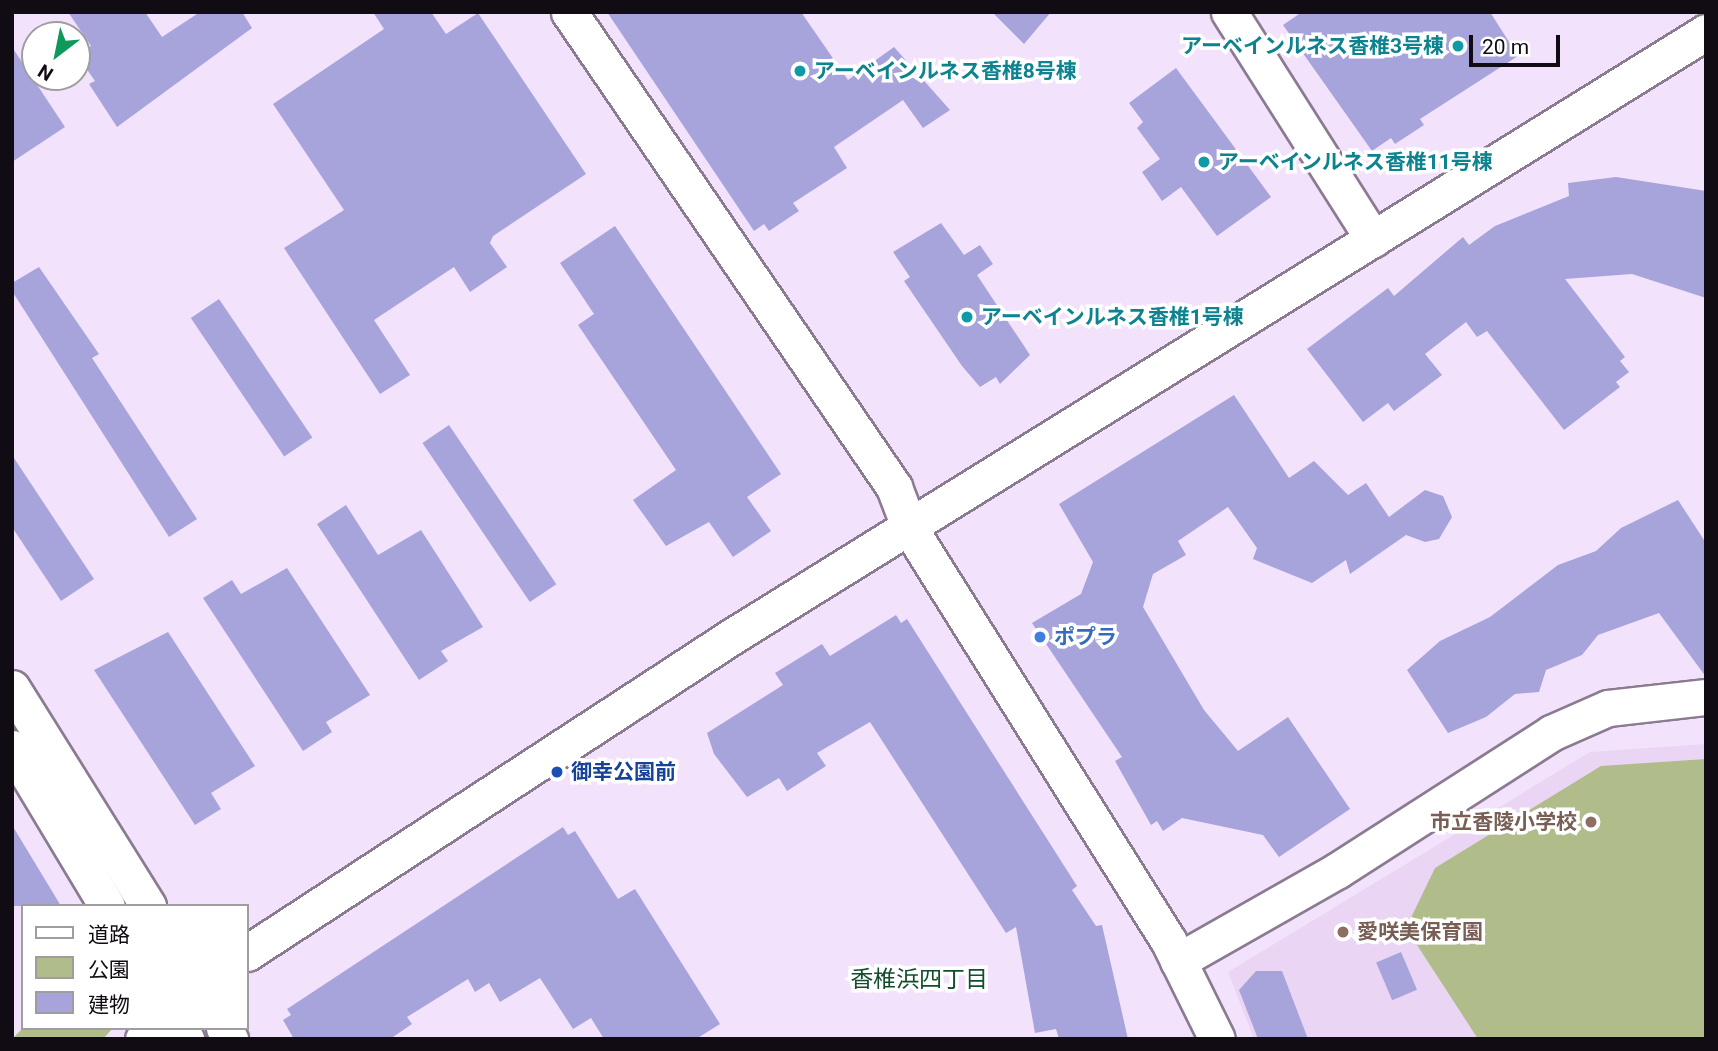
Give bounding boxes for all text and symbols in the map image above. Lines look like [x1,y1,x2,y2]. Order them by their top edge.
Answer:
north arrow [21,21,91,91]
scale bar [1473,21,1564,65]
place label: アーベインルネス香椎3号棟 [1181,33,1444,59]
text: 20 m [1482,35,1529,59]
marker: アーベインルネス香椎3号棟 [1450,38,1466,54]
place label: アーベインルネス香椎8号棟 [814,58,1077,84]
text: N [34,59,57,86]
marker: アーベインルネス香椎8号棟 [792,63,808,79]
place label: アーベインルネス香椎11号棟 [1218,149,1493,175]
marker: アーベインルネス香椎11号棟 [1196,154,1212,170]
place label: アーベインルネス香椎1号棟 [981,304,1244,330]
marker: アーベインルネス香椎1号棟 [959,309,975,325]
place label: ポプラ [1054,624,1117,650]
marker: ポプラ [1032,629,1048,645]
place label: 御幸公園前 [571,759,676,785]
marker: 御幸公園前 [549,764,565,780]
place label: 市立香陵小学校 [1430,809,1577,835]
marker: 市立香陵小学校 [1583,814,1599,830]
legend [21,904,248,1030]
place label: 愛咲美保育園 [1357,919,1483,945]
text: 道路 [88,923,130,947]
marker: 愛咲美保育園 [1335,924,1351,940]
text: 公園 [88,958,130,982]
district label: 香椎浜四丁目 [850,966,988,994]
text: 建物 [88,993,130,1017]

